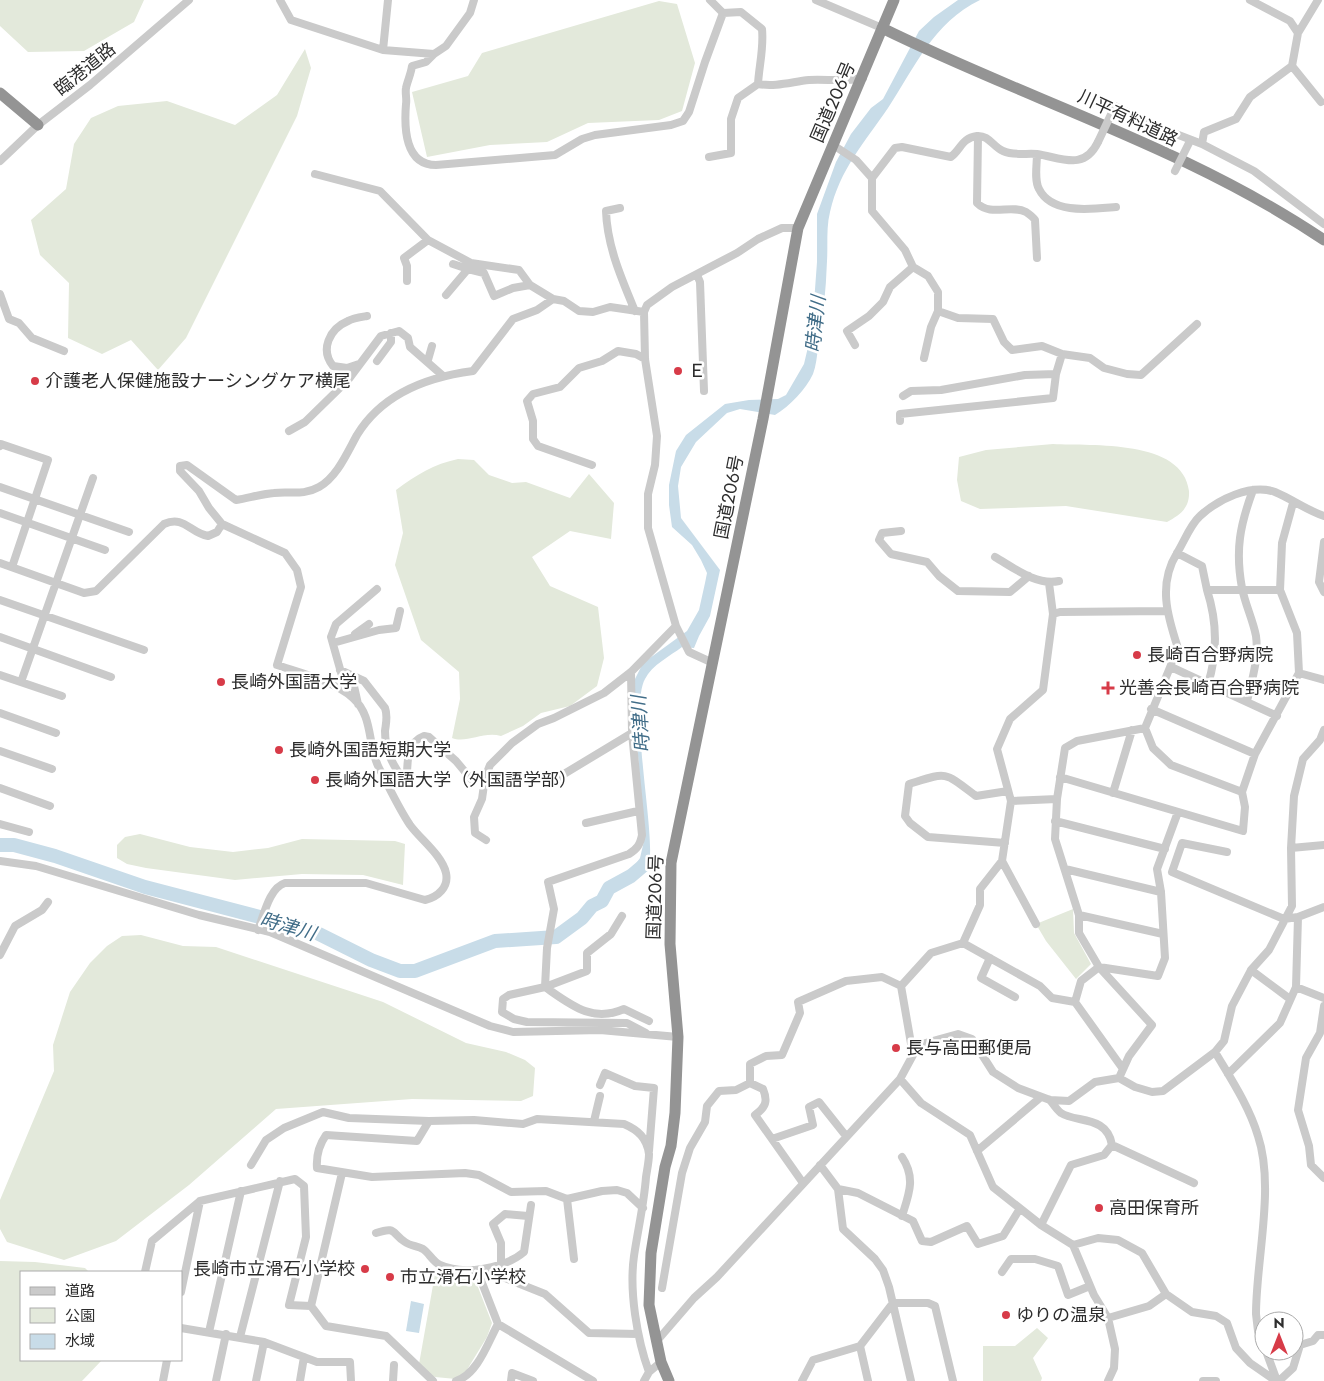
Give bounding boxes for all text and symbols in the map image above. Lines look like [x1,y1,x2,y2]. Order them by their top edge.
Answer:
street label: 臨港道路 [49,36,121,102]
street label: 国道206号 [804,58,862,146]
street label: 川平有料道路 [1074,83,1182,153]
water label: 時津川 [799,292,832,354]
place label: Ｅ [688,358,706,384]
marker: Ｅ [672,365,684,377]
place label: 介護老人保健施設ナーシングケア横尾 [45,368,351,394]
marker: 介護老人保健施設ナーシングケア横尾 [29,375,41,387]
street label: 国道206号 [708,453,750,541]
place label: 長崎百合野病院 [1147,642,1273,668]
marker: 長崎百合野病院 [1131,649,1143,661]
place label: 長崎外国語大学 [231,669,357,695]
place label: 光善会長崎百合野病院 [1119,675,1299,701]
marker: 長崎外国語大学 [215,676,227,688]
marker: 光善会長崎百合野病院 [1101,681,1115,695]
water label: 時津川 [625,693,656,753]
place label: 長崎外国語短期大学 [289,737,451,763]
marker: 長崎外国語短期大学 [273,744,285,756]
place label: 長崎外国語大学（外国語学部） [325,767,577,793]
marker: 長崎外国語大学（外国語学部） [309,774,321,786]
street label: 国道206号 [641,854,669,940]
water label: 時津川 [257,906,321,948]
place label: 長与高田郵便局 [906,1035,1032,1061]
marker: 長与高田郵便局 [890,1042,902,1054]
place label: 高田保育所 [1109,1195,1199,1221]
marker: 高田保育所 [1093,1202,1105,1214]
place label: 長崎市立滑石小学校 [193,1256,355,1282]
marker: 長崎市立滑石小学校 [359,1263,371,1275]
place label: 市立滑石小学校 [400,1264,526,1290]
legend [20,1271,182,1361]
marker: 市立滑石小学校 [384,1271,396,1283]
text: 道路 [65,1280,95,1302]
place label: ゆりの温泉 [1016,1302,1106,1328]
text: 公園 [65,1305,95,1327]
marker: ゆりの温泉 [1000,1309,1012,1321]
north arrow [1254,1311,1304,1361]
text: N [1273,1313,1285,1333]
text: 水域 [65,1330,95,1352]

